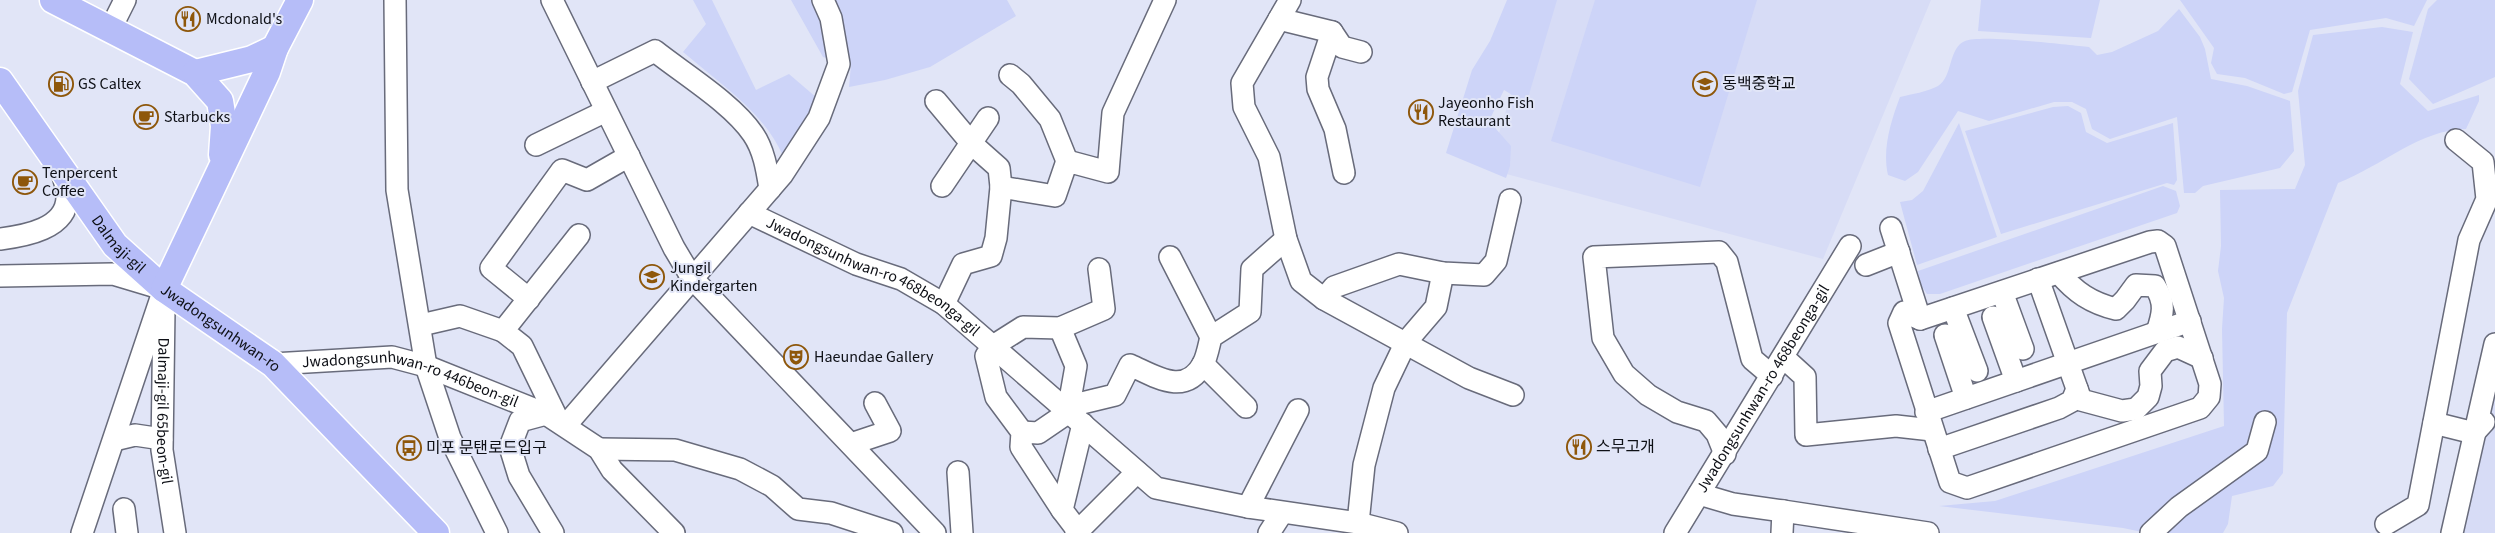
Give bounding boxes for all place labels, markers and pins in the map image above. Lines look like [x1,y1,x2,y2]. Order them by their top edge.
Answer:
restaurant icon: Mcdonald's [175,6,201,32]
place label: Mcdonald's [206,8,283,30]
fuel station icon: GS Caltex [48,71,74,97]
school or university icon: 동백중학교 [1692,71,1718,97]
place label: GS Caltex [78,73,141,95]
place label: 동백중학교 [1722,73,1796,95]
place label: Jayeonho Fish Restaurant [1438,92,1534,132]
restaurant icon: Jayeonho Fish Restaurant [1408,99,1434,125]
cafe icon: Starbucks [133,104,159,130]
place label: Starbucks [164,106,231,128]
place label: Tenpercent Coffee [42,162,118,202]
cafe icon: Tenpercent Coffee [12,169,38,195]
place label: Jungil Kindergarten [670,257,757,297]
school or university icon: Jungil Kindergarten [639,264,665,290]
theatre icon: Haeundae Gallery [783,344,809,370]
place label: Haeundae Gallery [814,346,934,368]
restaurant icon: 스무고개 [1566,434,1592,460]
bus stop icon: 미포 문탠로드입구 [396,435,422,461]
place label: 스무고개 [1596,436,1655,458]
place label: 미포 문탠로드입구 [426,437,547,459]

